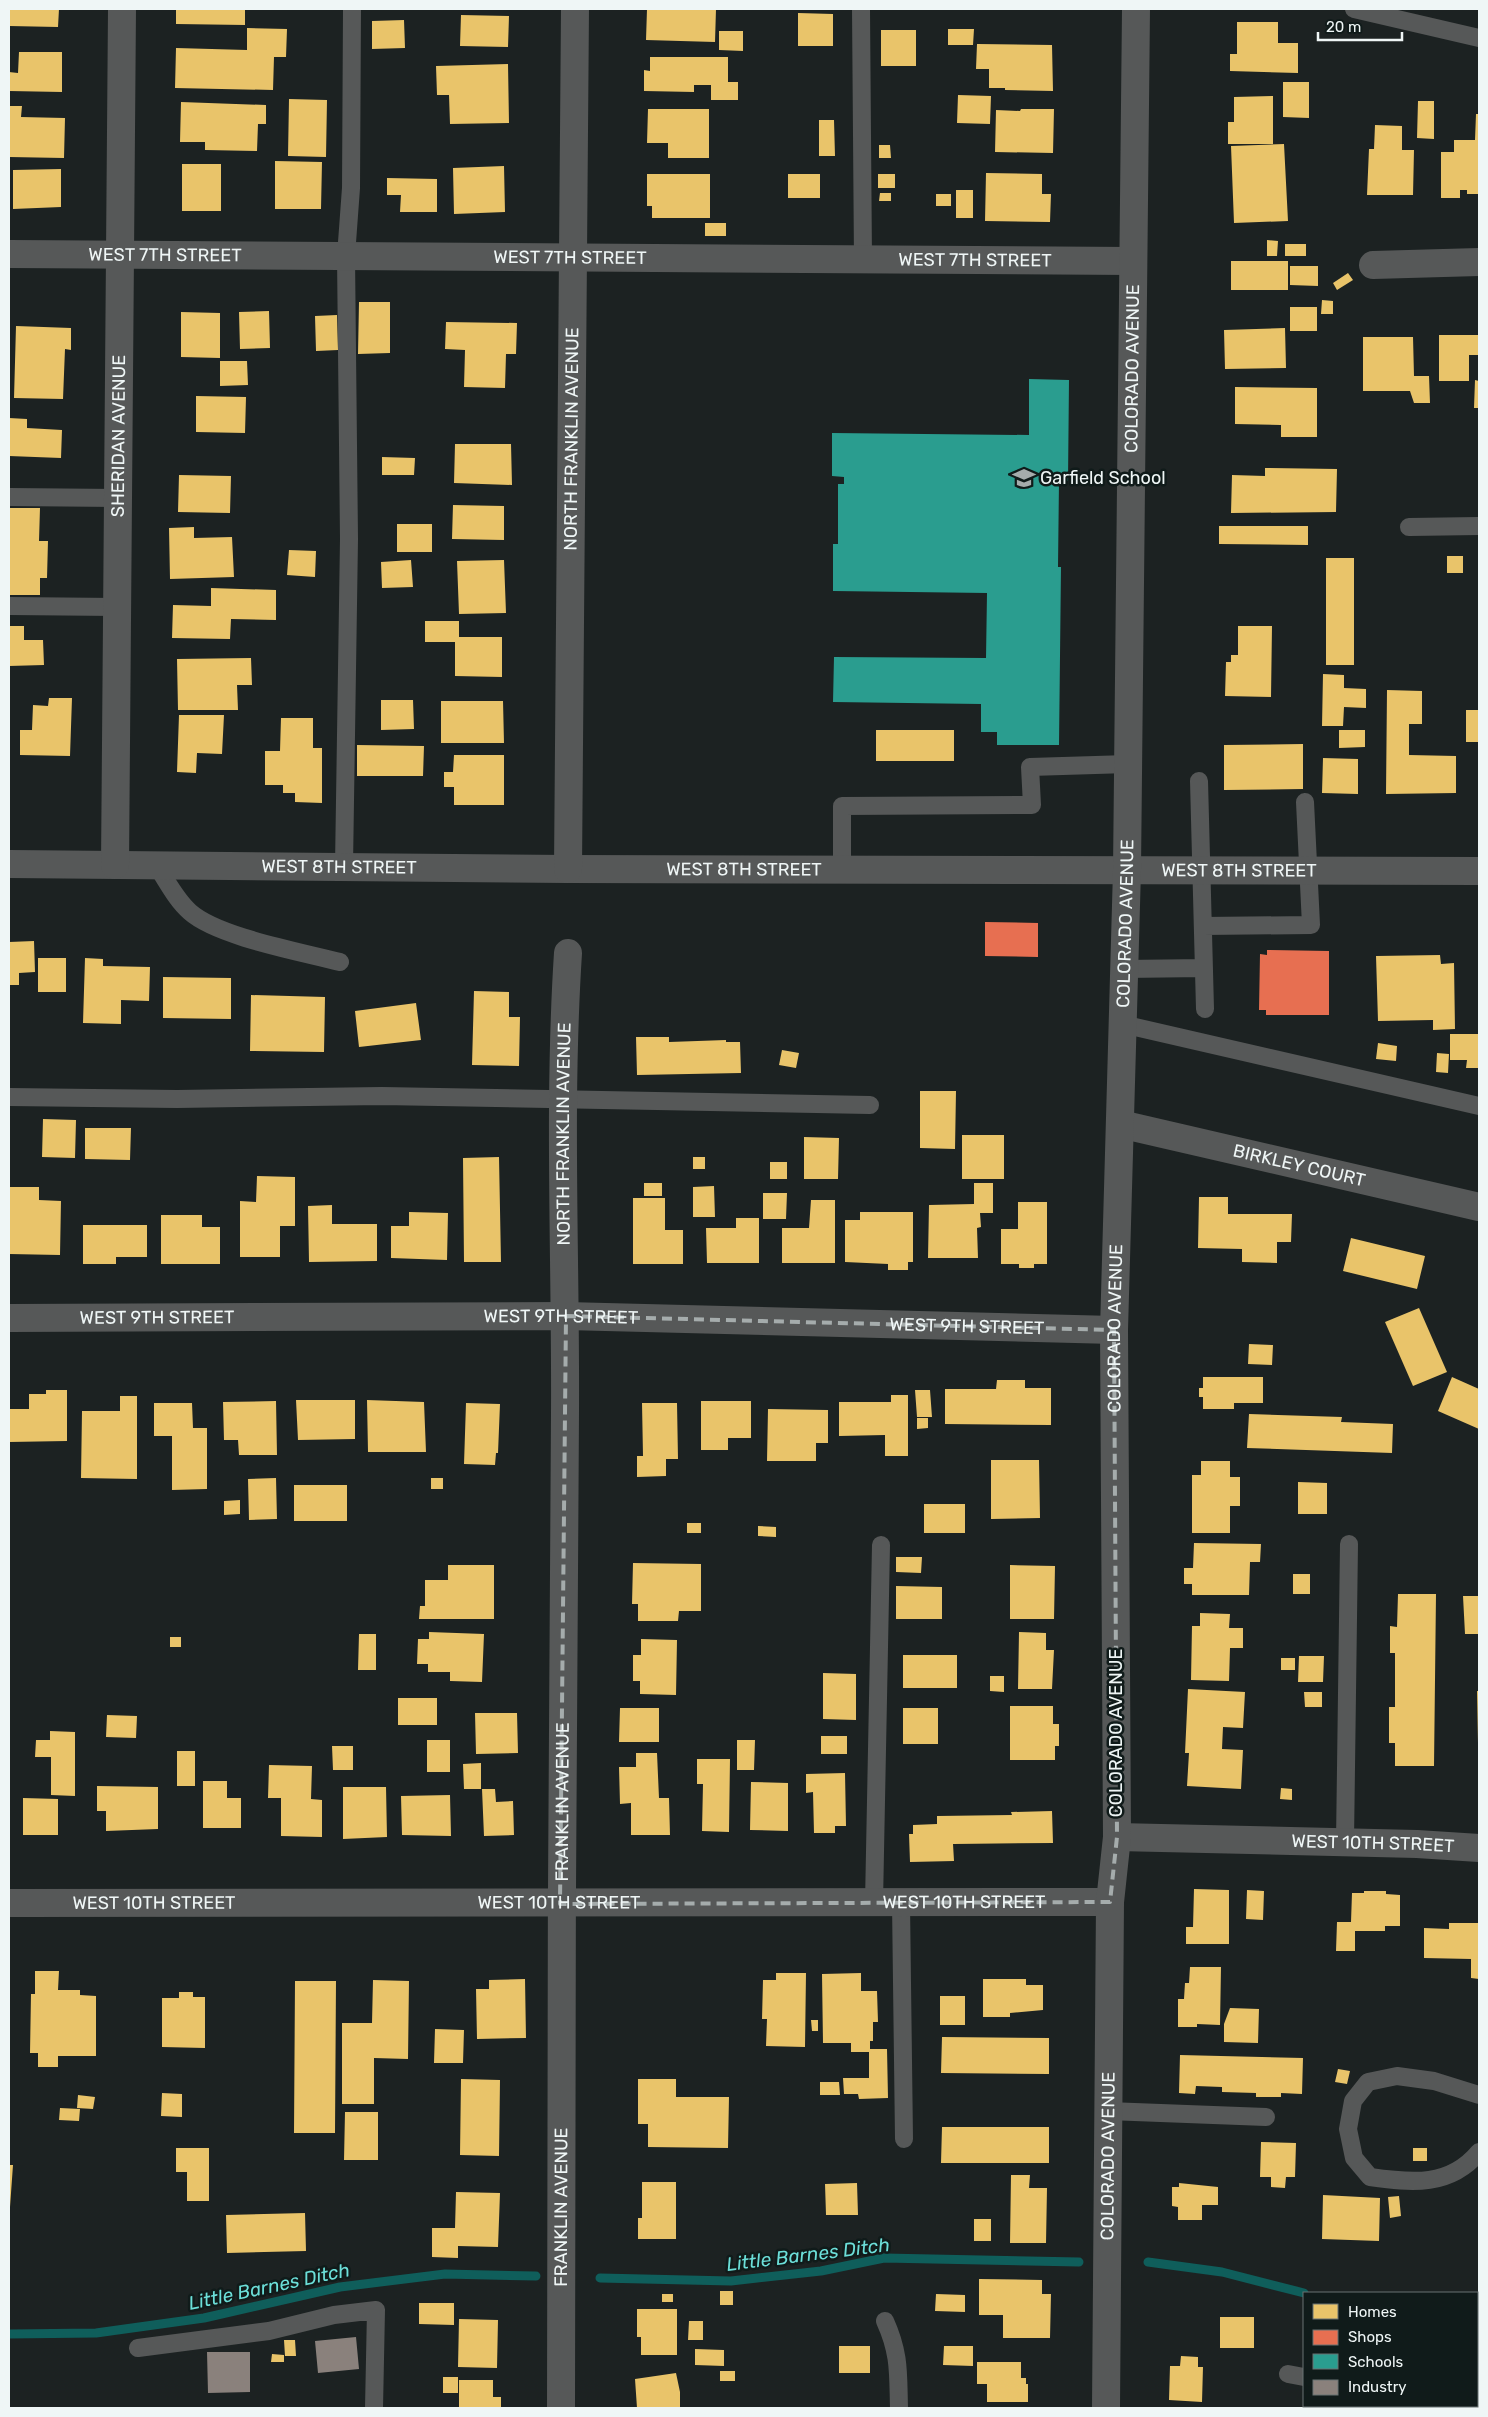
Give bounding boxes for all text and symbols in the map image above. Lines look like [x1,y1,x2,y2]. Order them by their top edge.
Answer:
scale bar [1318,10,1402,42]
text: 20 m [1326,18,1361,36]
street label: WEST 7TH STREET [88,243,242,266]
street label: WEST 7TH STREET [493,246,647,269]
street label: WEST 7TH STREET [898,249,1052,271]
street label: COLORADO AVENUE [1120,284,1144,453]
street label: NORTH FRANKLIN AVENUE [560,327,583,551]
street label: SHERIDAN AVENUE [107,355,130,517]
school or university icon: Garfield School [1011,465,1037,491]
place label: Garfield School [1040,467,1166,489]
street label: COLORADO AVENUE [1112,839,1138,1008]
street label: WEST 8TH STREET [261,855,417,879]
street label: WEST 8TH STREET [666,858,822,881]
street label: WEST 8TH STREET [1161,859,1317,882]
street label: NORTH FRANKLIN AVENUE [552,1022,576,1246]
street label: BIRKLEY COURT [1231,1140,1368,1191]
street label: COLORADO AVENUE [1103,1244,1127,1413]
street label: WEST 9TH STREET [484,1305,639,1329]
street label: WEST 9TH STREET [80,1306,234,1329]
street label: WEST 9TH STREET [889,1313,1045,1339]
street label: COLORADO AVENUE [1105,1649,1127,1817]
street label: FRANKLIN AVENUE [551,1722,574,1882]
street label: WEST 10TH STREET [1291,1830,1455,1857]
street label: WEST 10TH STREET [477,1891,641,1914]
street label: WEST 10TH STREET [882,1891,1046,1913]
street label: WEST 10TH STREET [72,1892,236,1914]
street label: COLORADO AVENUE [1096,2072,1120,2240]
street label: FRANKLIN AVENUE [550,2127,572,2287]
water label: Little Barnes Ditch [725,2233,891,2276]
water label: Little Barnes Ditch [186,2258,352,2315]
legend [1303,2292,1478,2407]
text: Homes [1348,2303,1397,2321]
text: Shops [1348,2328,1392,2346]
text: Schools [1348,2353,1404,2371]
text: Industry [1348,2378,1407,2396]

